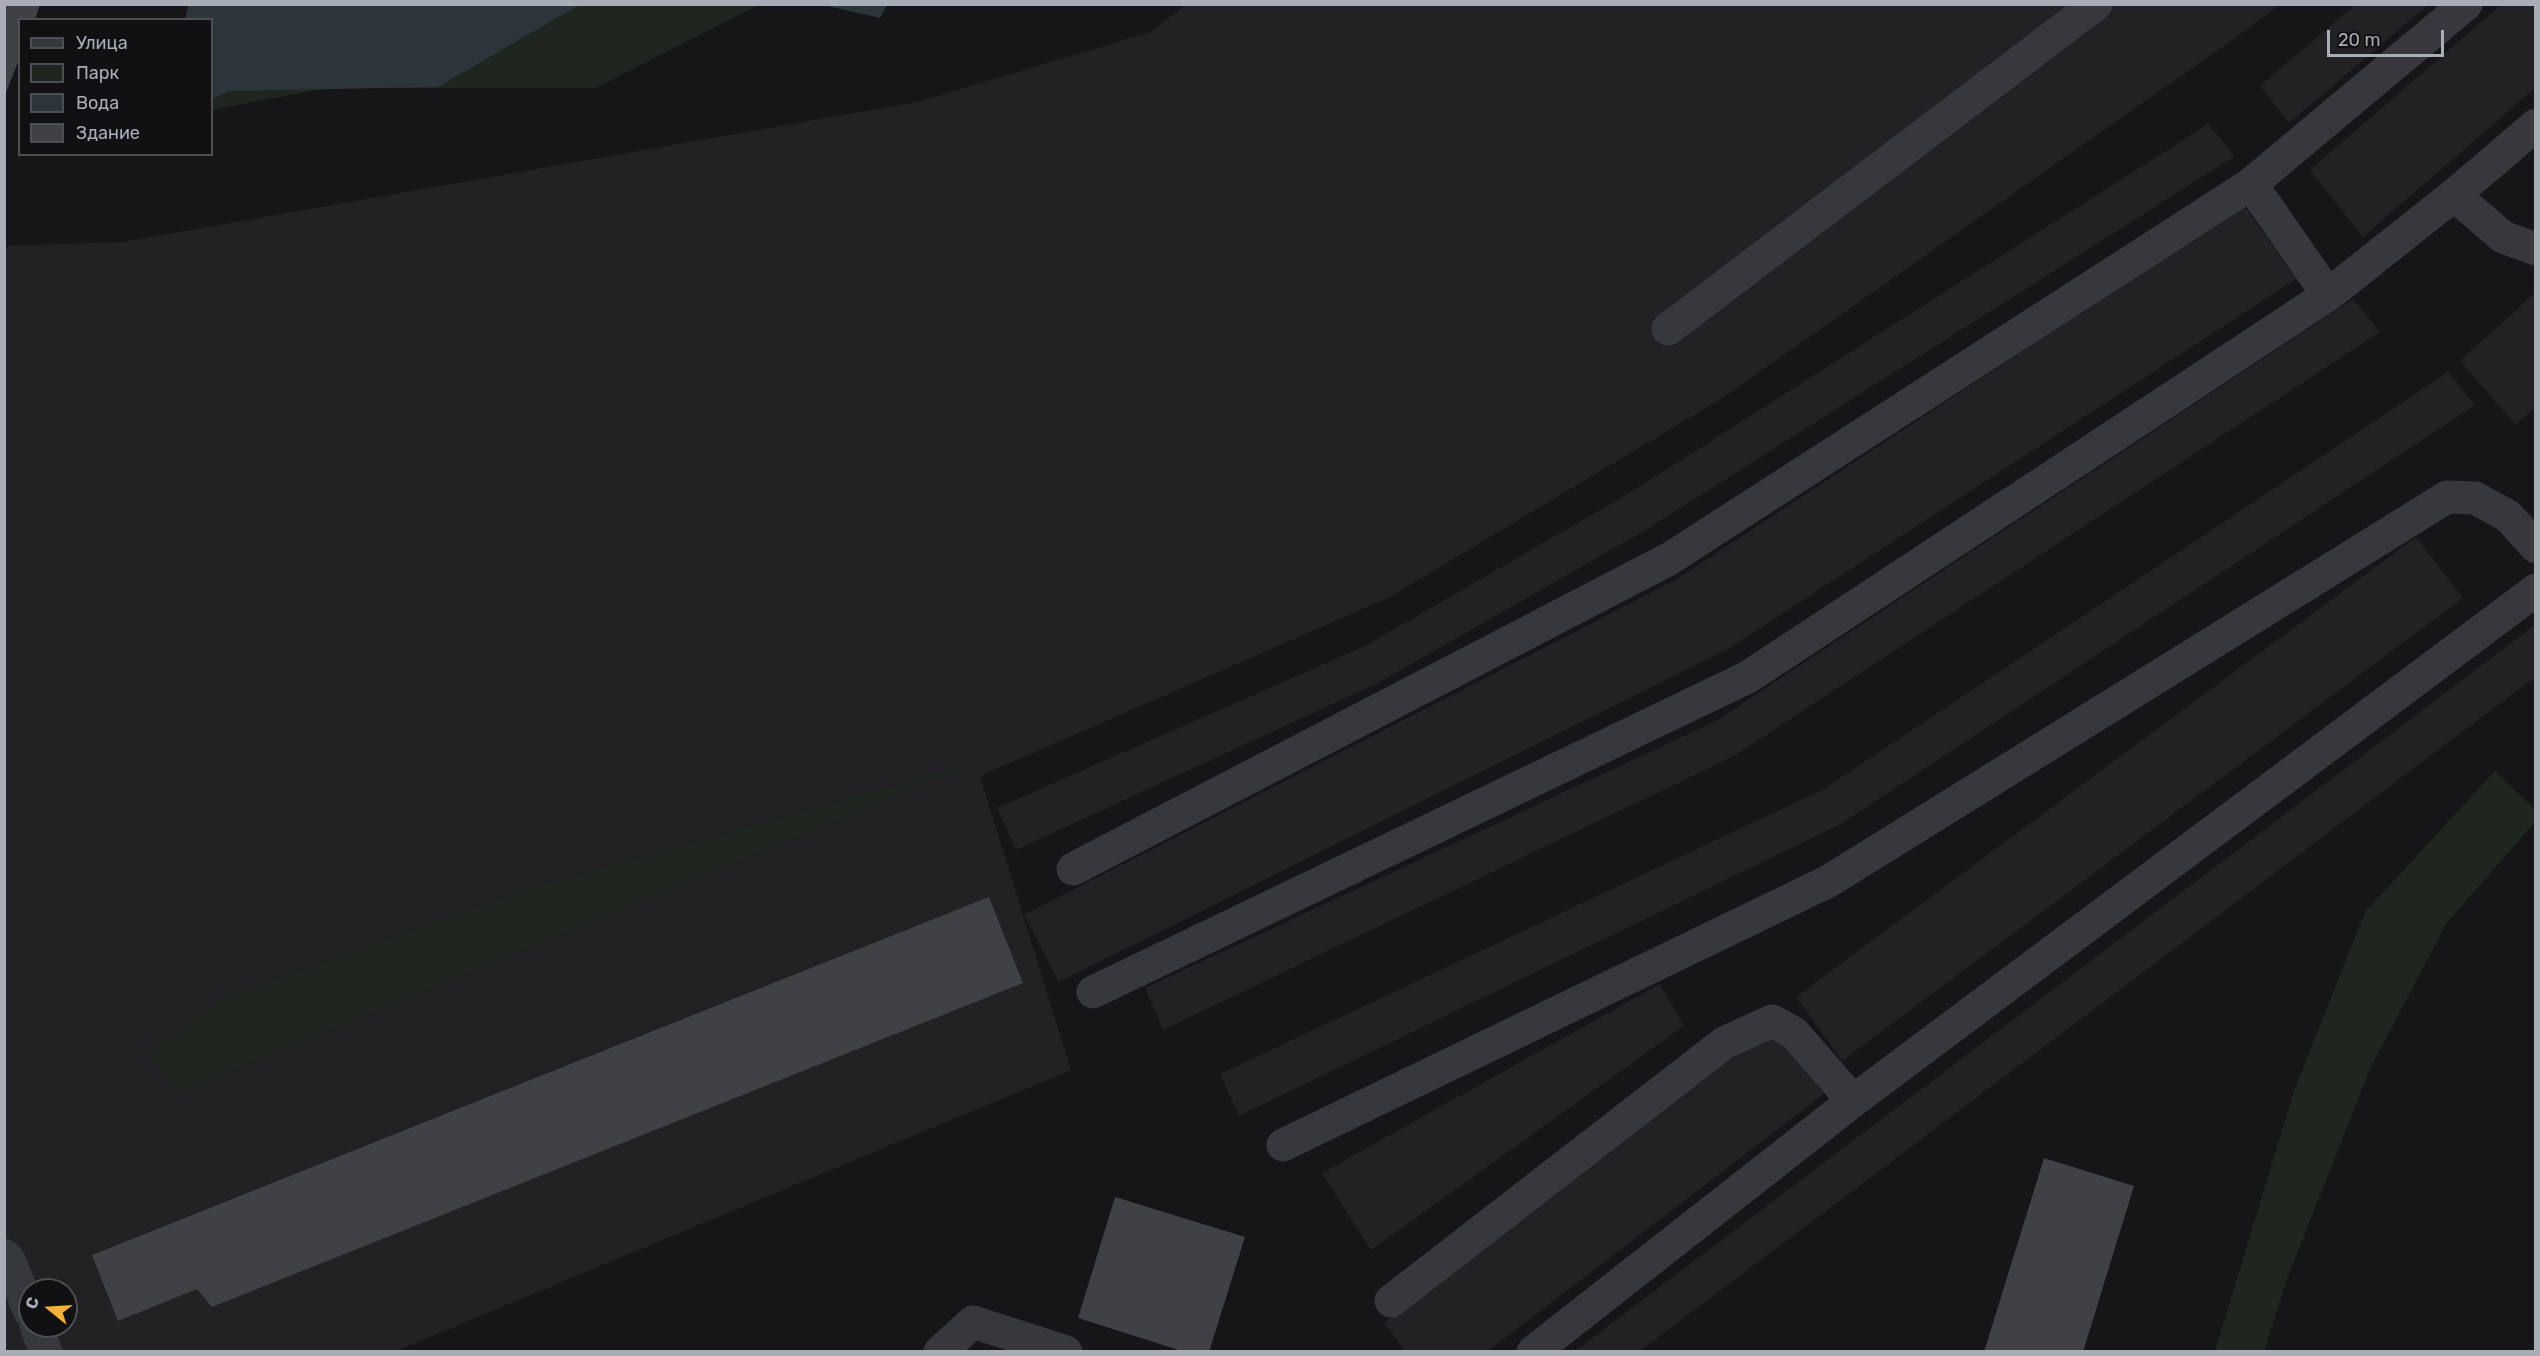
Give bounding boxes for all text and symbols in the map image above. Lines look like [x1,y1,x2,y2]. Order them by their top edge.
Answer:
legend [18,18,213,156]
scale bar [2330,18,2447,56]
text: 20 m [2338,29,2380,51]
text: Улица [76,32,128,54]
text: Парк [76,62,119,84]
text: Вода [76,92,119,114]
text: Здание [76,122,140,144]
north arrow [18,1278,78,1338]
text: С [22,1295,43,1311]

